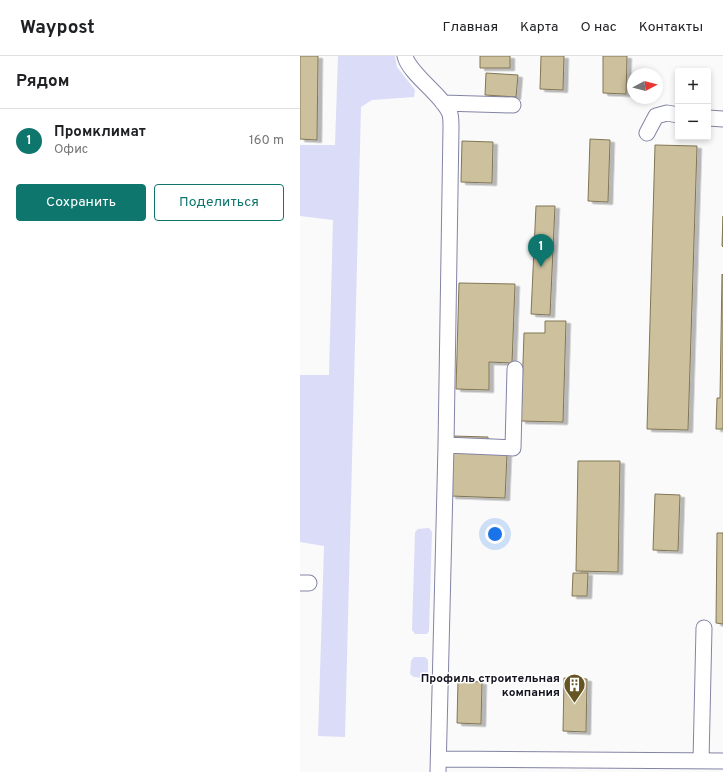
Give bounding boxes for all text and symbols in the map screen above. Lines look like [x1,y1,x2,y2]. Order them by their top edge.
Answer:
text: Waypost [20,16,95,40]
text: Главная [443,19,498,36]
text: Карта [520,19,558,36]
text: О нас [580,19,617,36]
text: Контакты [639,19,703,36]
north arrow [627,68,663,104]
map controls [675,68,711,140]
button: + [675,68,711,104]
text: Рядом [16,71,69,93]
button: − [675,104,711,140]
text: Промклимат [54,123,146,142]
text: 1 [26,133,32,149]
text: 160 m [249,133,284,149]
text: Офис [54,142,88,158]
button: Сохранить [16,184,146,221]
button: Поделиться [154,184,284,221]
pin: 1 [528,234,554,267]
your location [485,524,505,544]
place label: Профиль строительная компания [421,671,560,701]
building icon: Профиль строительная компания [562,672,588,705]

